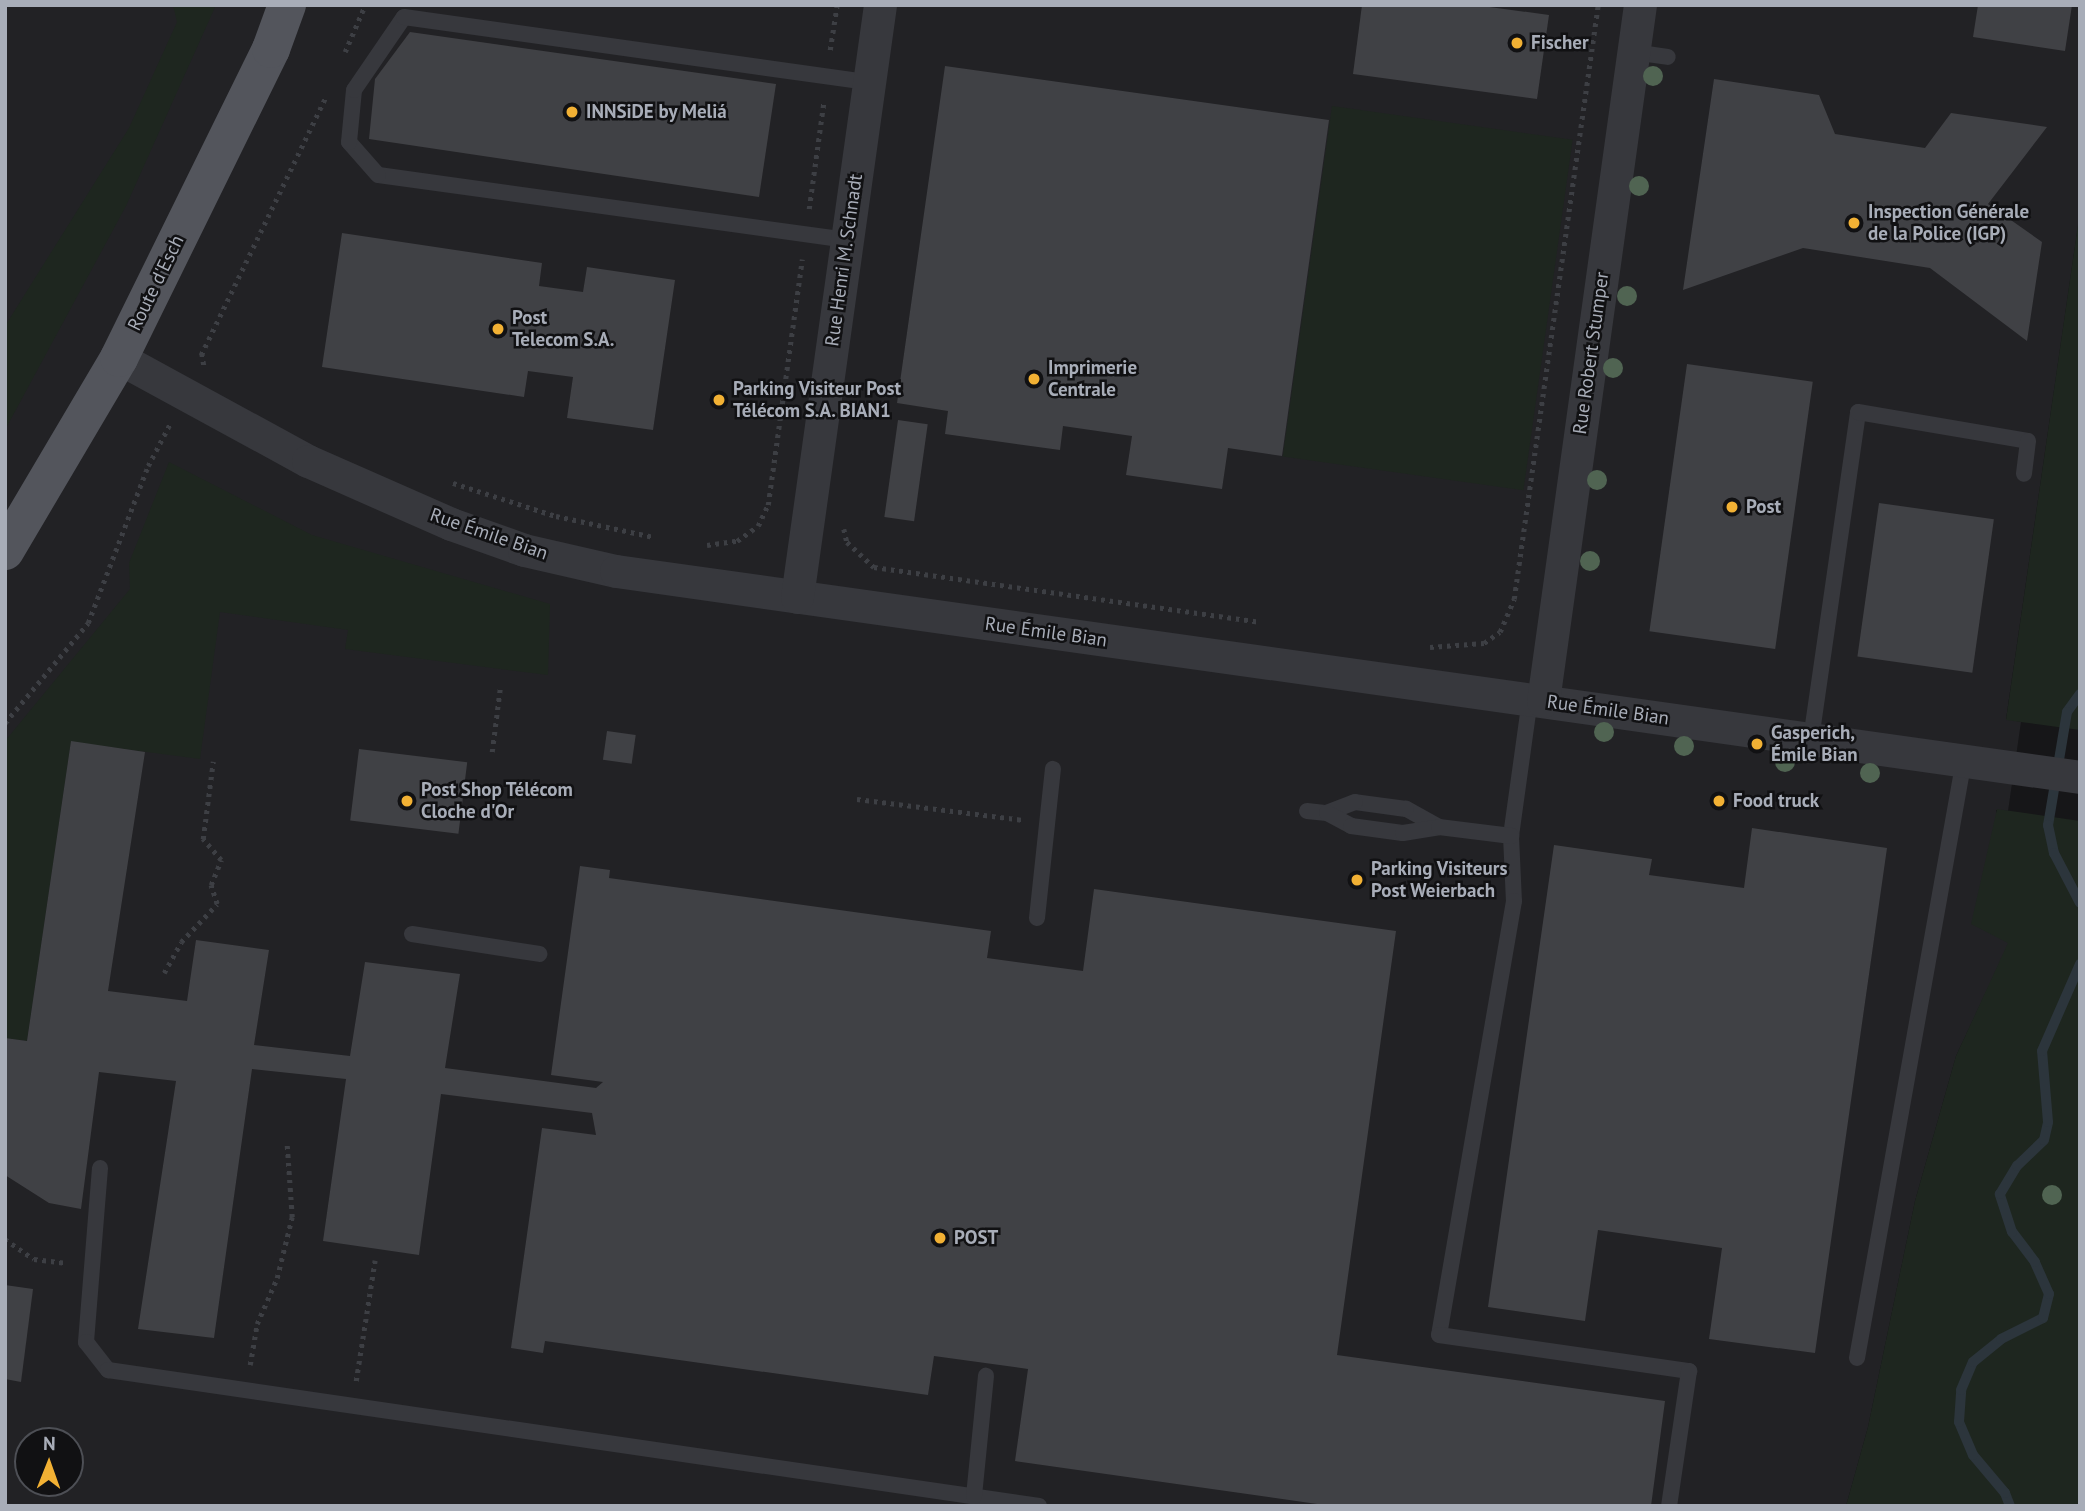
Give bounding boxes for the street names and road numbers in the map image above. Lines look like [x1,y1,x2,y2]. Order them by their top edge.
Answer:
street label: Rue Henri M. Schnadt [821,172,867,348]
street label: Route d'Esch [123,232,189,334]
street label: Rue Robert Stumper [1568,270,1614,436]
street label: Rue Émile Bian [427,503,551,565]
street label: Rue Émile Bian [983,612,1109,652]
street label: Rue Émile Bian [1545,690,1671,730]

